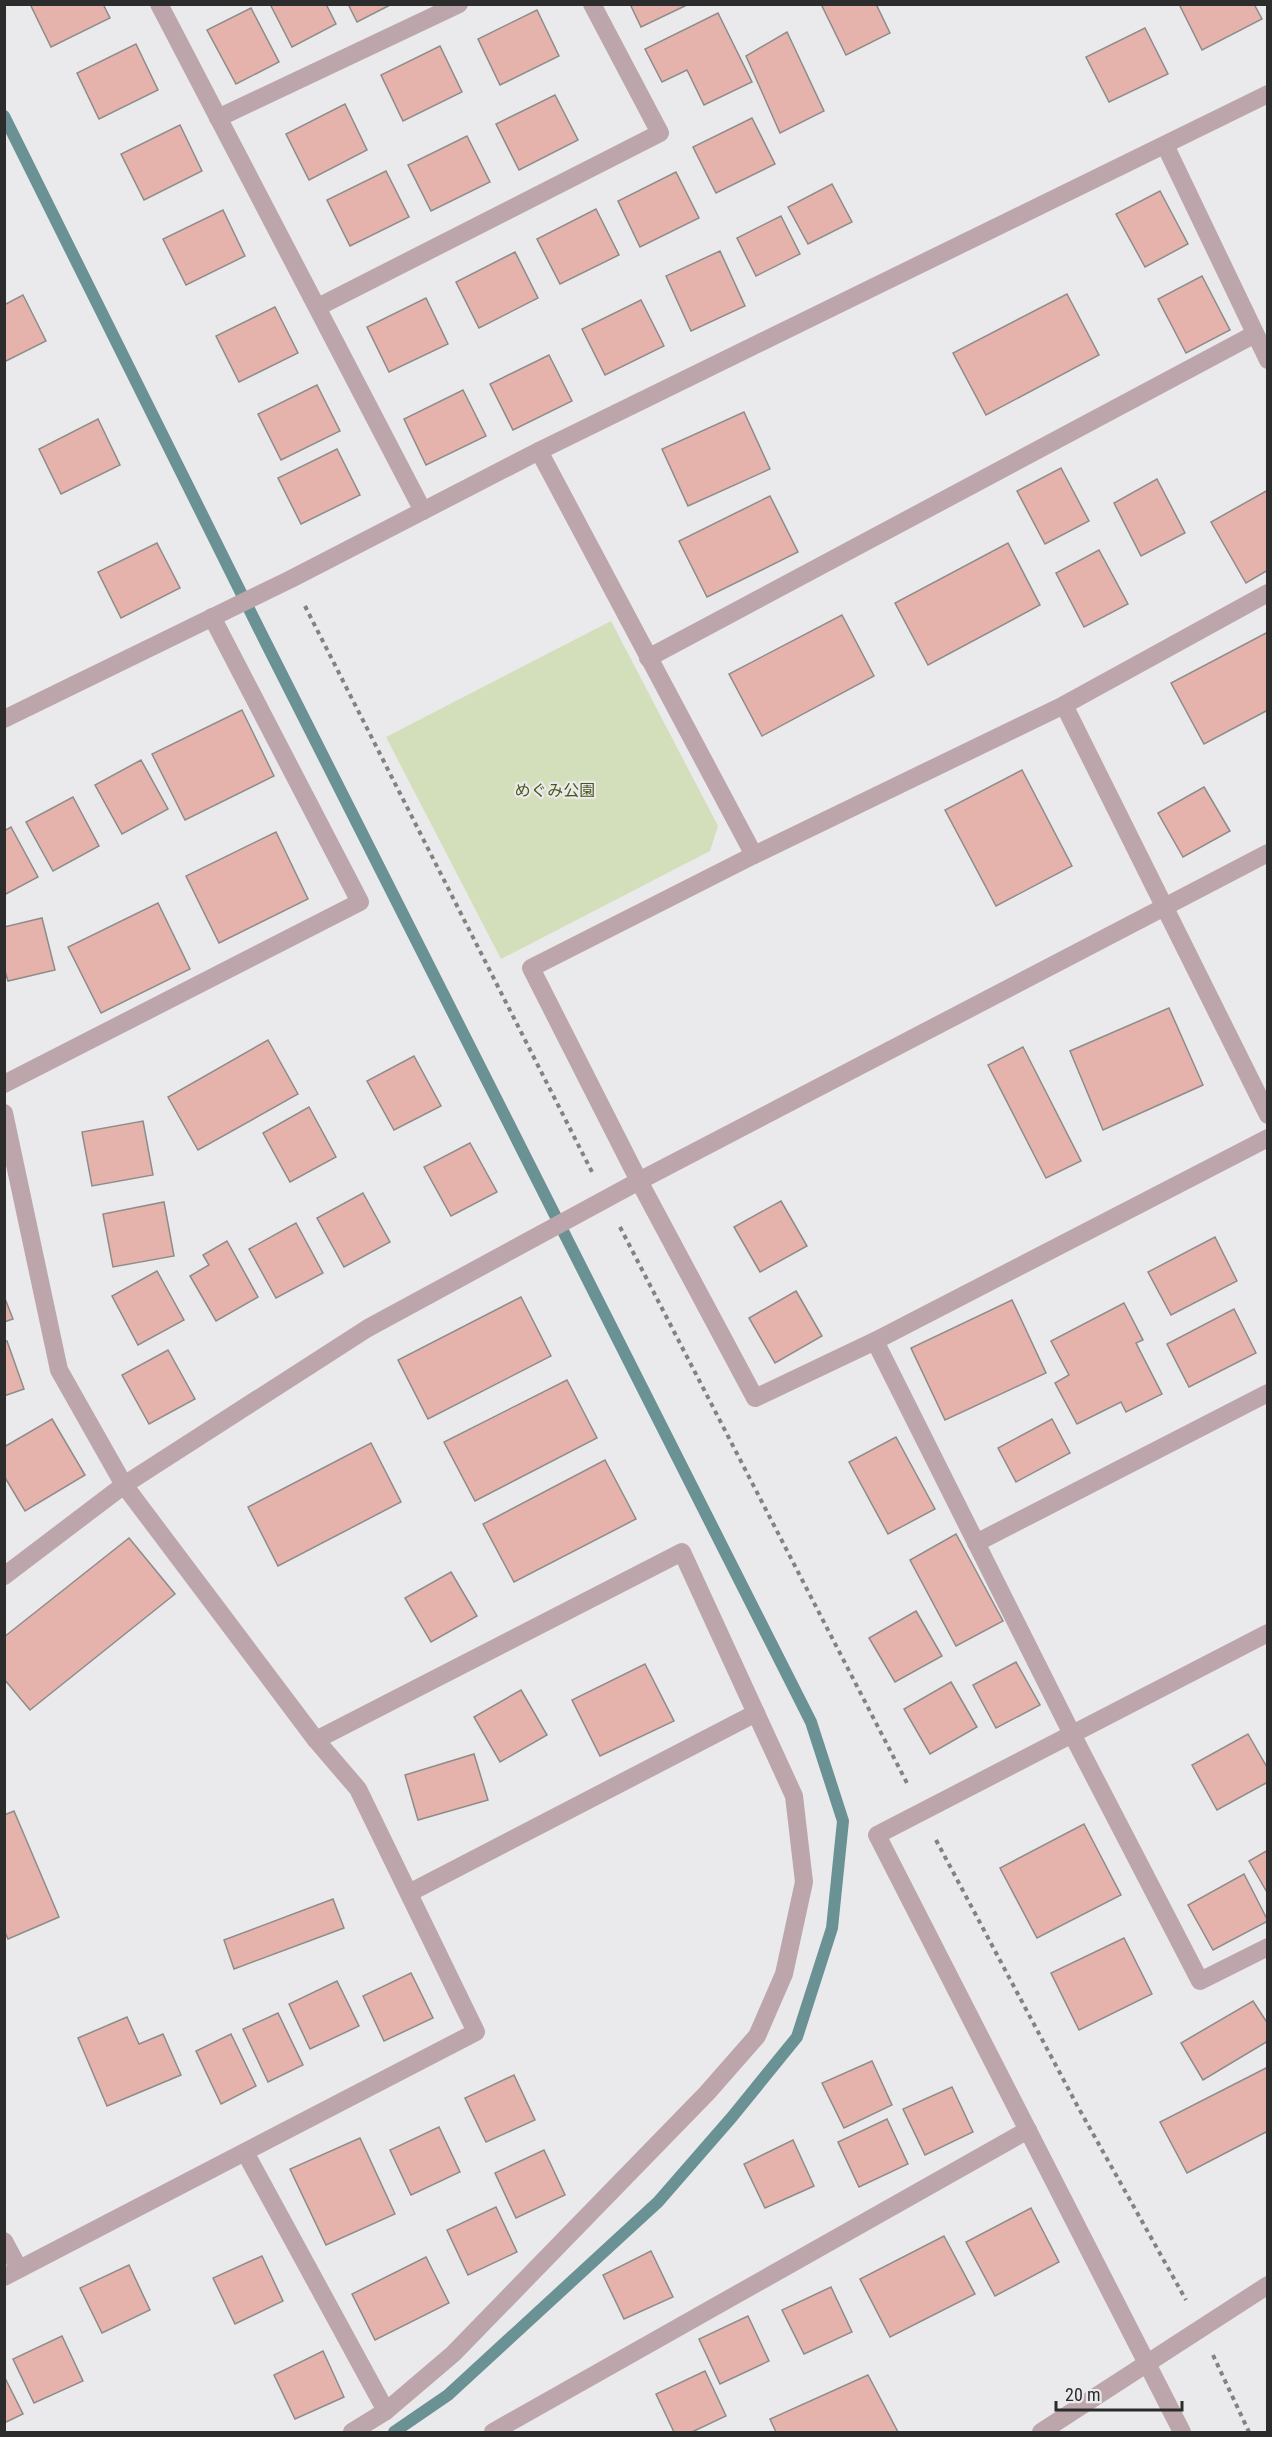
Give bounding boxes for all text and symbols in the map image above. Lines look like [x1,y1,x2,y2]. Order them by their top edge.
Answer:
park label: めぐみ公園 [515,781,595,800]
scale bar [1056,2374,1182,2412]
text: 20 m [1065,2384,1100,2405]

